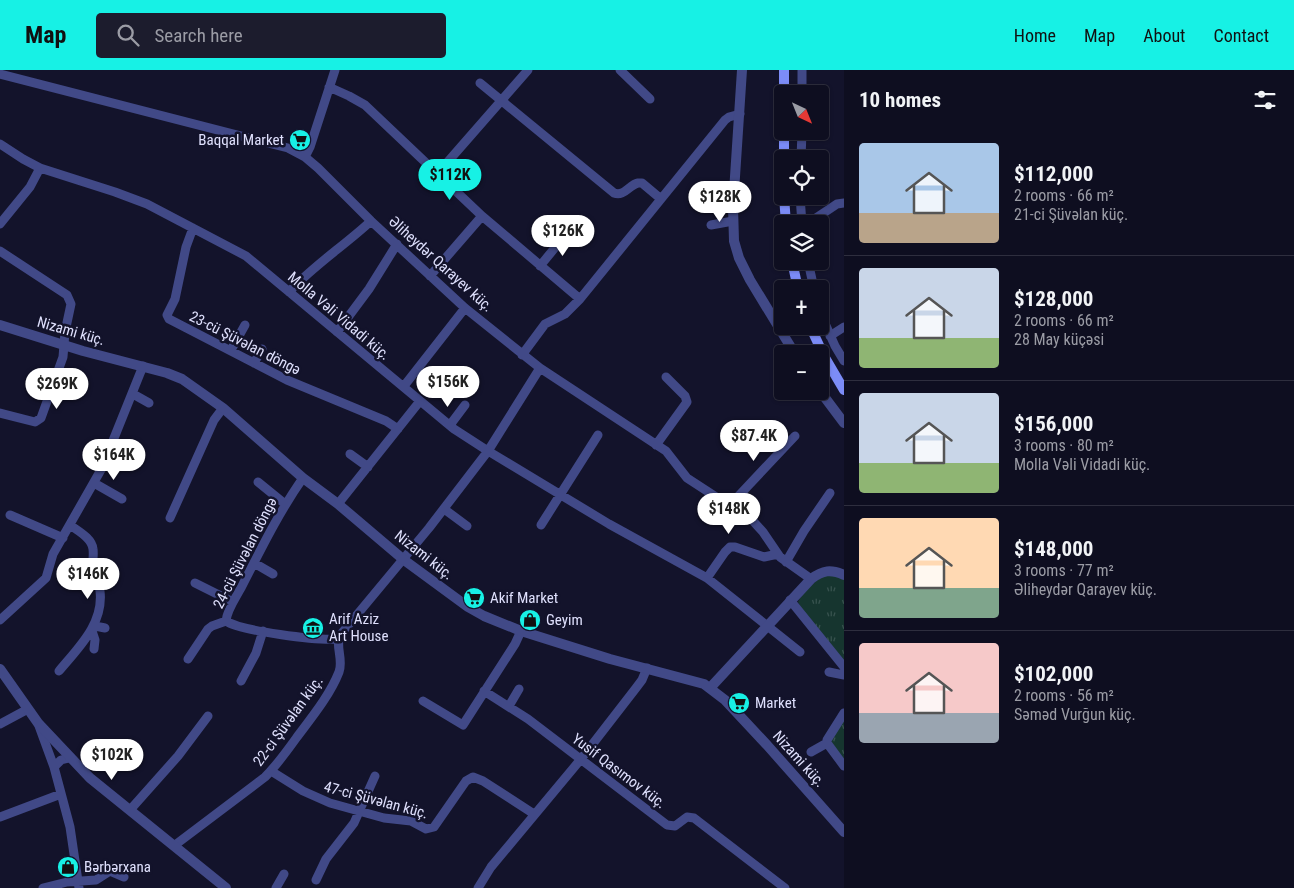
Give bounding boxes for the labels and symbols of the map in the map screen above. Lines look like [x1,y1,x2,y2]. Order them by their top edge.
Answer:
north arrow [774,85,829,140]
supermarket icon: Baqqal Market [288,128,312,152]
place label: Baqqal Market [198,131,284,149]
pin: $112K [415,158,485,201]
pin: $128K [685,180,755,223]
street label: Əliheydər Qarayev küç. [385,212,497,316]
pin: $126K [528,214,598,257]
street label: Molla Vəli Vidadi küç. [284,268,394,364]
street label: 23-cü Şüvəlan döngə [186,307,304,379]
street label: Nizami küç. [35,313,107,349]
pin: $156K [413,366,483,408]
pin: $269K [22,368,92,410]
pin: $87.4K [713,420,795,462]
pin: $164K [79,438,149,481]
pin: $148K [694,492,764,535]
street label: 24-cü Şüvəlan döngə [209,494,281,612]
street label: Nizami küç. [391,526,457,584]
pin: $146K [53,558,123,600]
supermarket icon: Akif Market [462,586,486,610]
place label: Akif Market [490,589,558,607]
shop icon: Geyim [518,608,542,632]
place label: Arif Aziz Art House [329,610,388,645]
place label: Geyim [546,611,583,629]
museum icon: Arif Aziz Art House [301,616,325,640]
street label: 22-ci Şüvəlan küç. [249,672,327,770]
supermarket icon: Market [727,691,751,715]
place label: Market [755,694,796,712]
street label: Nizami küç. [769,727,829,791]
street label: Yusif Qasımov küç. [568,730,670,812]
pin: $102K [77,738,147,781]
street label: 47-ci Şüvəlan küç. [322,777,430,823]
shop icon: Bərbərxana [56,855,80,879]
place label: Bərbərxana [84,858,151,876]

